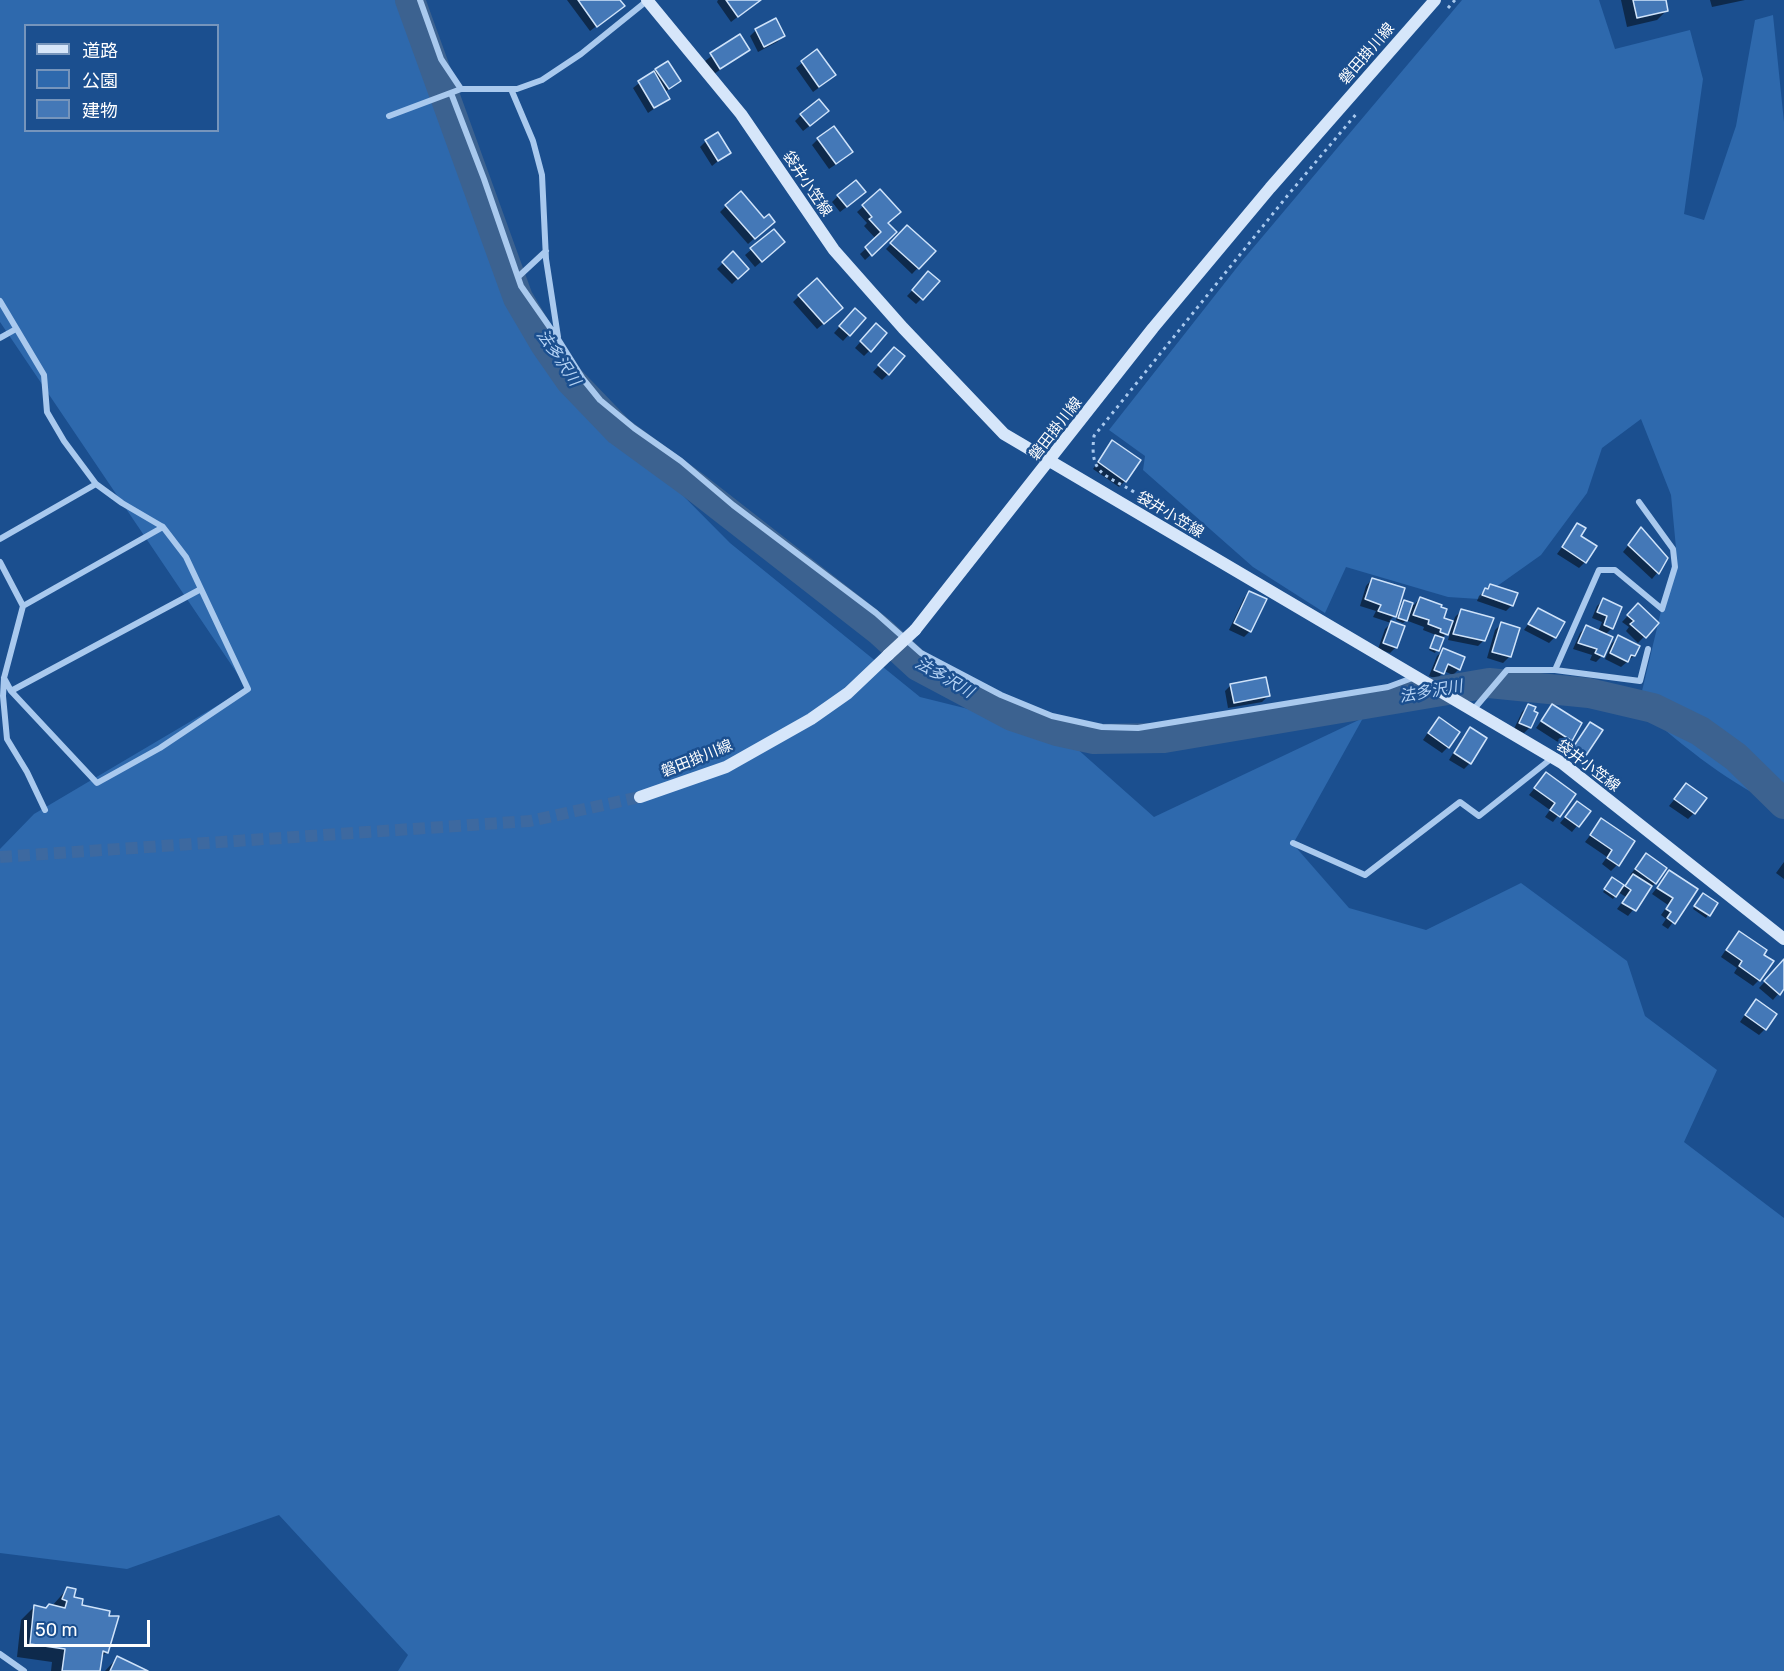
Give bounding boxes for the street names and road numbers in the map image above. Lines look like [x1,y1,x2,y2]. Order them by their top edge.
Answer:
street label: 磐田掛川線 [1336,20,1398,88]
street label: 袋井小笠線 [779,148,835,220]
street label: 磐田掛川線 [1026,394,1086,464]
street label: 袋井小笠線 [1133,488,1207,542]
street label: 袋井小笠線 [1553,736,1623,796]
street label: 磐田掛川線 [659,737,735,781]

